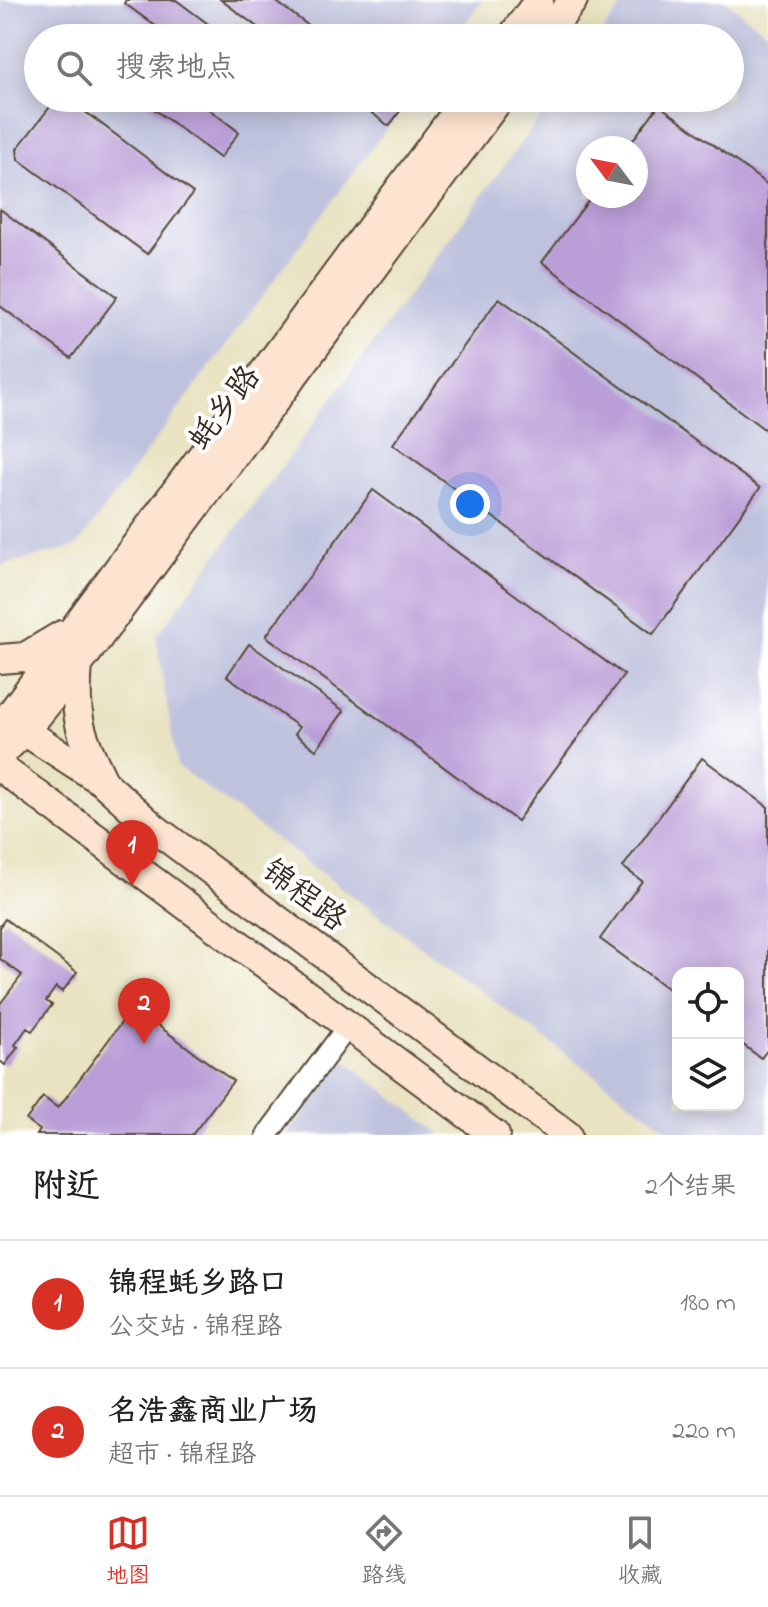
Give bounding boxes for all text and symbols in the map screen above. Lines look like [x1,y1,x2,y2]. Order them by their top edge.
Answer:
search box [24,24,744,112]
icon: search [52,46,96,90]
text: 搜索地点 [116,47,236,91]
north arrow [576,136,648,208]
street label: 蚝乡路 [178,357,274,461]
your location [450,484,490,524]
pin: 1 [106,820,158,886]
street label: 锦程路 [251,849,355,945]
map controls [672,967,744,1111]
button: locate [672,967,744,1039]
pin: 2 [118,978,170,1044]
button: layers [672,1039,744,1111]
text: 附近 [32,1163,100,1213]
text: 2个结果 [645,1169,736,1207]
text: 锦程蚝乡路口 [108,1263,288,1307]
text: 1 [54,1285,62,1323]
text: 180 m [680,1285,736,1323]
text: 公交站 · 锦程路 [108,1309,283,1347]
text: 名浩鑫商业广场 [108,1391,318,1435]
text: 2 [52,1413,64,1451]
text: 220 m [672,1413,736,1451]
text: 超市 · 锦程路 [108,1437,257,1475]
tab: 地图 [106,1511,150,1593]
tab: 路线 [362,1511,406,1593]
tab: 收藏 [618,1511,662,1593]

